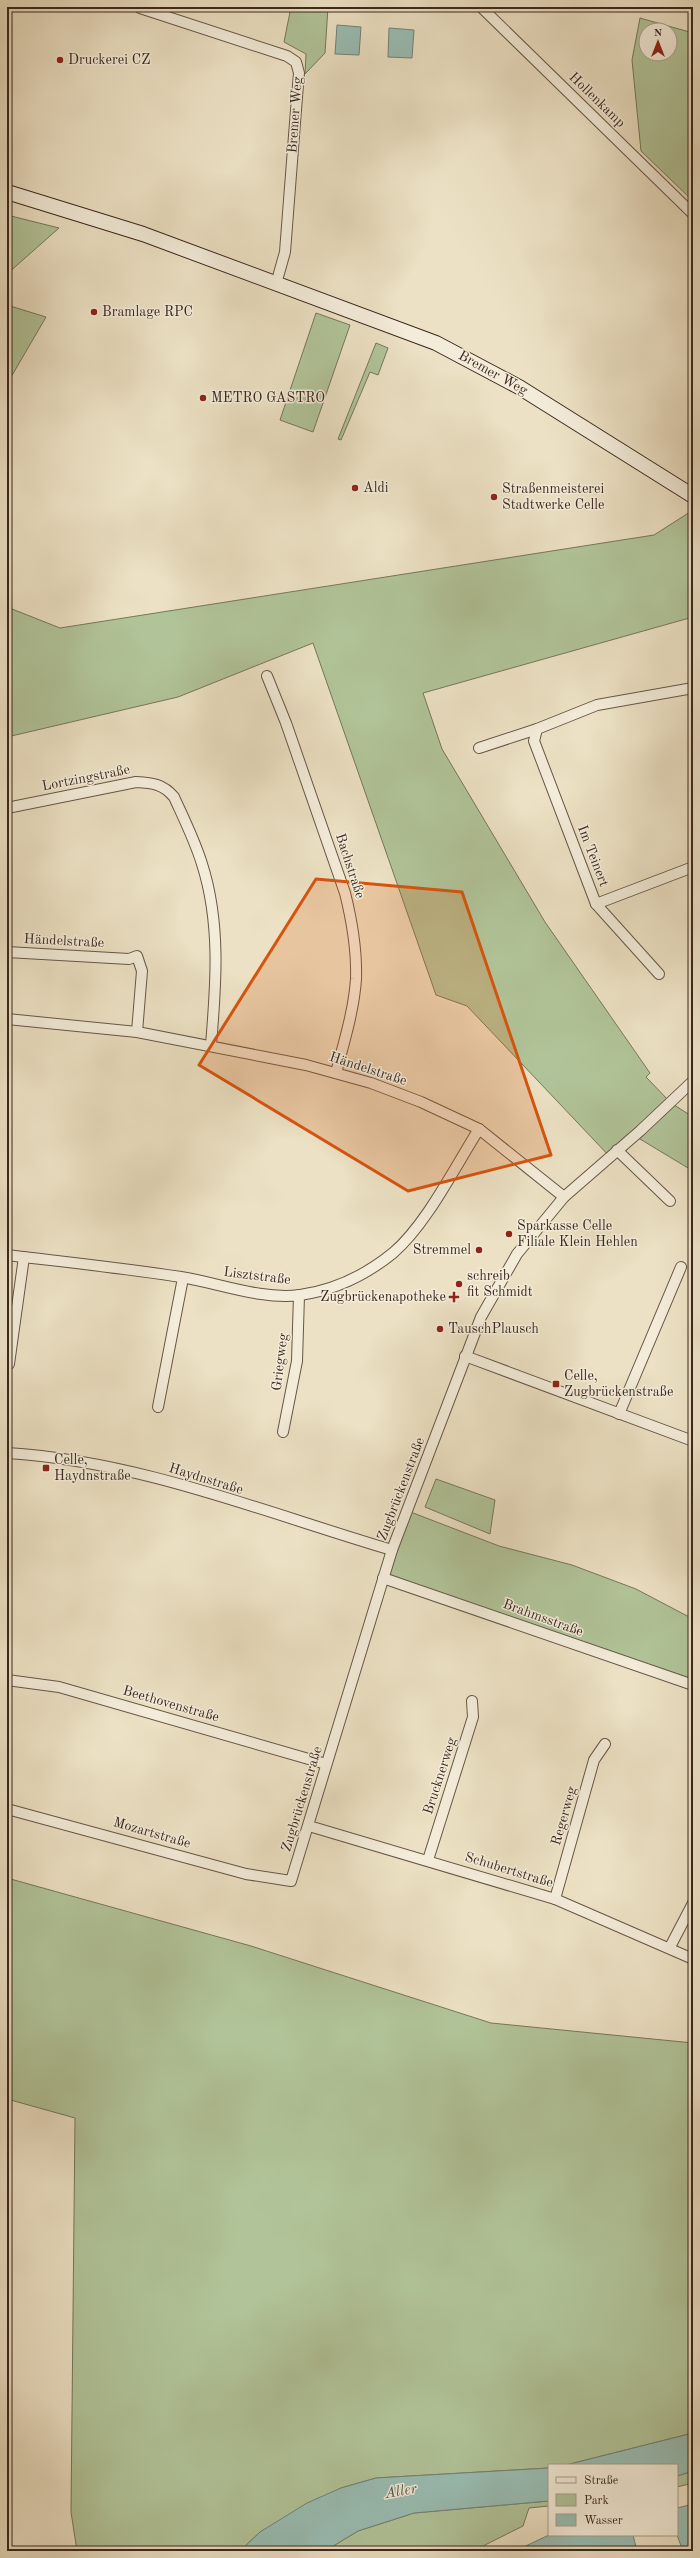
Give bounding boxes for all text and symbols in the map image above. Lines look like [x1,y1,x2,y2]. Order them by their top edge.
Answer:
north arrow [638,22,678,62]
text: N [654,28,663,39]
place label: Druckerei CZ [68,53,150,67]
marker: Druckerei CZ [55,55,65,65]
street label: Hollenkamp [566,70,628,130]
street label: Bremer Weg [285,76,305,154]
place label: Bramlage RPC [102,305,193,319]
marker: Bramlage RPC [89,307,99,317]
street label: Bremer Weg [456,348,530,398]
place label: METRO GASTRO [211,391,325,405]
marker: METRO GASTRO [198,393,208,403]
place label: Aldi [363,481,389,495]
place label: Straßenmeisterei Stadtwerke Celle [502,482,605,512]
marker: Aldi [350,483,360,493]
marker: Straßenmeisterei Stadtwerke Celle [489,492,499,502]
street label: Lortzingstraße [41,763,131,793]
street label: Im Teinert [575,823,611,889]
street label: Bachstraße [333,832,367,900]
street label: Händelstraße [23,932,105,950]
street label: Händelstraße [328,1050,408,1088]
place label: Sparkasse Celle Filiale Klein Hehlen [517,1219,638,1249]
marker: Sparkasse Celle Filiale Klein Hehlen [504,1229,514,1239]
place label: Stremmel [413,1243,471,1257]
marker: Stremmel [474,1245,484,1255]
street label: Lisztstraße [223,1265,291,1287]
place label: schreib fit Schmidt [467,1269,533,1299]
marker: schreib fit Schmidt [454,1279,464,1289]
place label: Zugbrückenapotheke [320,1290,446,1304]
marker: Zugbrückenapotheke [449,1292,459,1302]
place label: TauschPlausch [448,1322,539,1336]
marker: TauschPlausch [435,1324,445,1334]
street label: Griegweg [270,1332,291,1392]
place label: Celle, Zugbrückenstraße [564,1369,673,1399]
marker: Celle, Zugbrückenstraße [551,1379,561,1389]
street label: Zugbrückenstraße [375,1435,427,1543]
place label: Celle, Haydnstraße [54,1453,131,1483]
street label: Haydnstraße [167,1461,245,1497]
marker: Celle, Haydnstraße [41,1463,51,1473]
street label: Brahmsstraße [501,1597,585,1639]
street label: Beethovenstraße [121,1684,221,1724]
street label: Brucknerweg [421,1735,459,1816]
street label: Zugbrückenstraße [279,1745,325,1853]
street label: Regerweg [549,1785,579,1847]
street label: Mozartstraße [112,1815,192,1851]
street label: Schubertstraße [463,1850,555,1890]
legend [548,2464,678,2536]
text: Straße [584,2475,619,2487]
water label: Aller [383,2482,419,2502]
text: Park [584,2495,609,2507]
text: Wasser [584,2515,623,2527]

